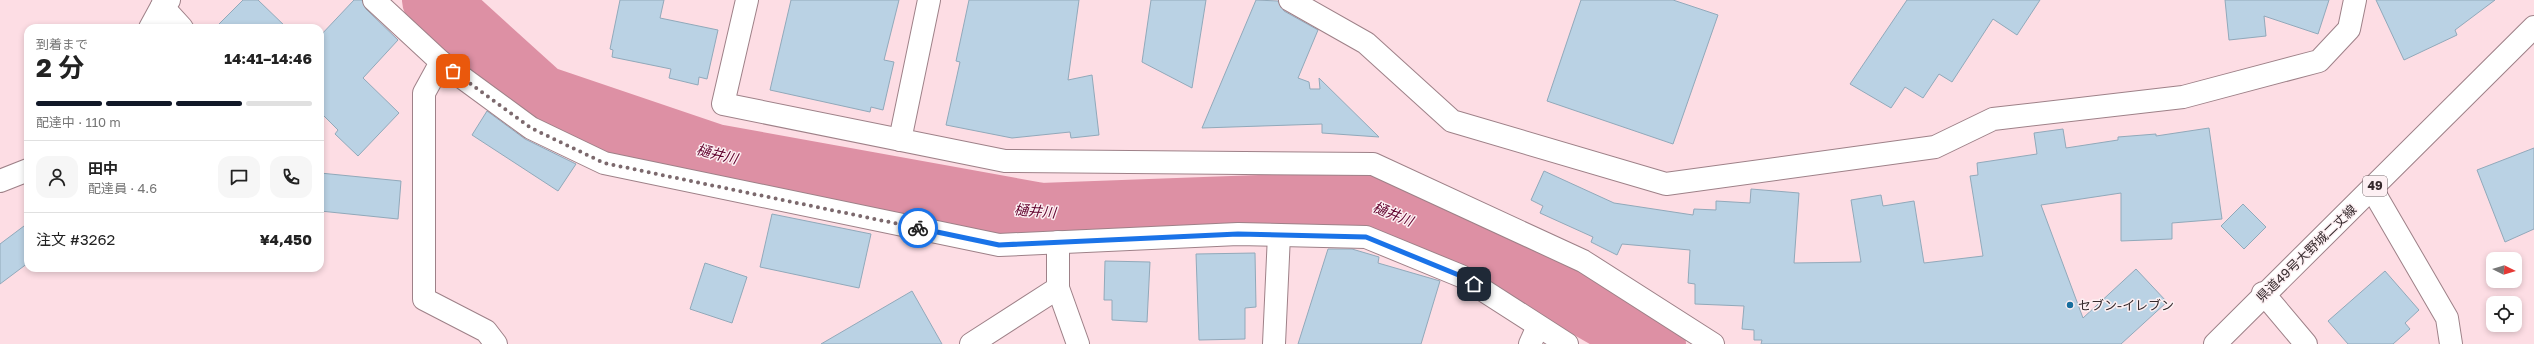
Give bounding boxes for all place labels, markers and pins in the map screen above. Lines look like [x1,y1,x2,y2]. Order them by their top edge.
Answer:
pin [436,54,470,88]
pin [1457,267,1491,301]
place label: セブン-イレブン [2078,297,2174,313]
marker: セブン-イレブン [2065,300,2075,310]

